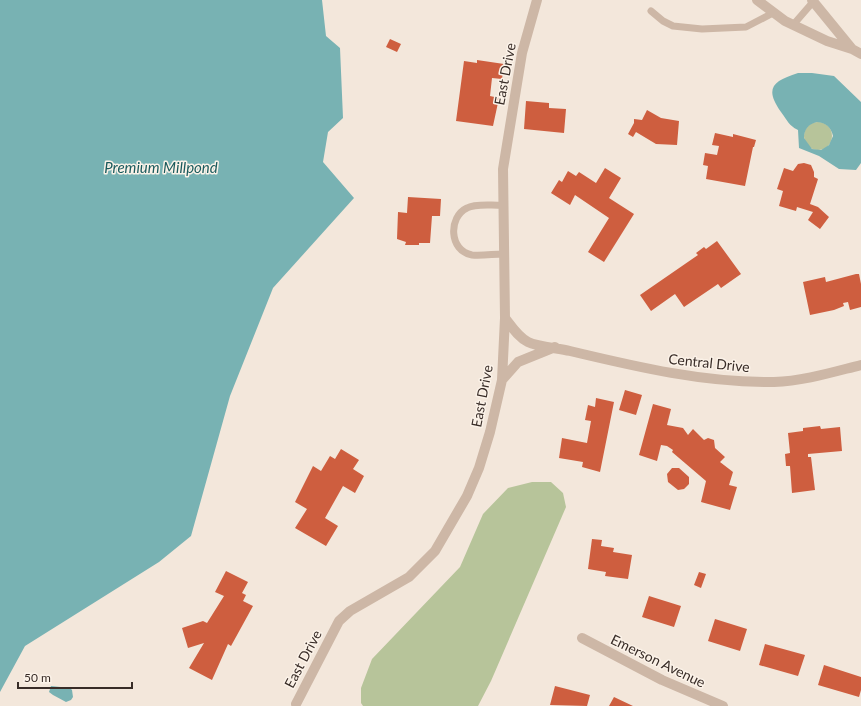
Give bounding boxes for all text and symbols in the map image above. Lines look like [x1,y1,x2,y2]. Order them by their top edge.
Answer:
street label: East Drive [490,41,519,106]
water label: Premium Millpond [104,158,218,176]
street label: Central Drive [668,350,750,375]
street label: East Drive [467,363,496,428]
street label: East Drive [280,627,325,691]
street label: Emerson Avenue [608,630,708,691]
scale bar [18,664,132,690]
text: 50 m [24,670,51,685]

